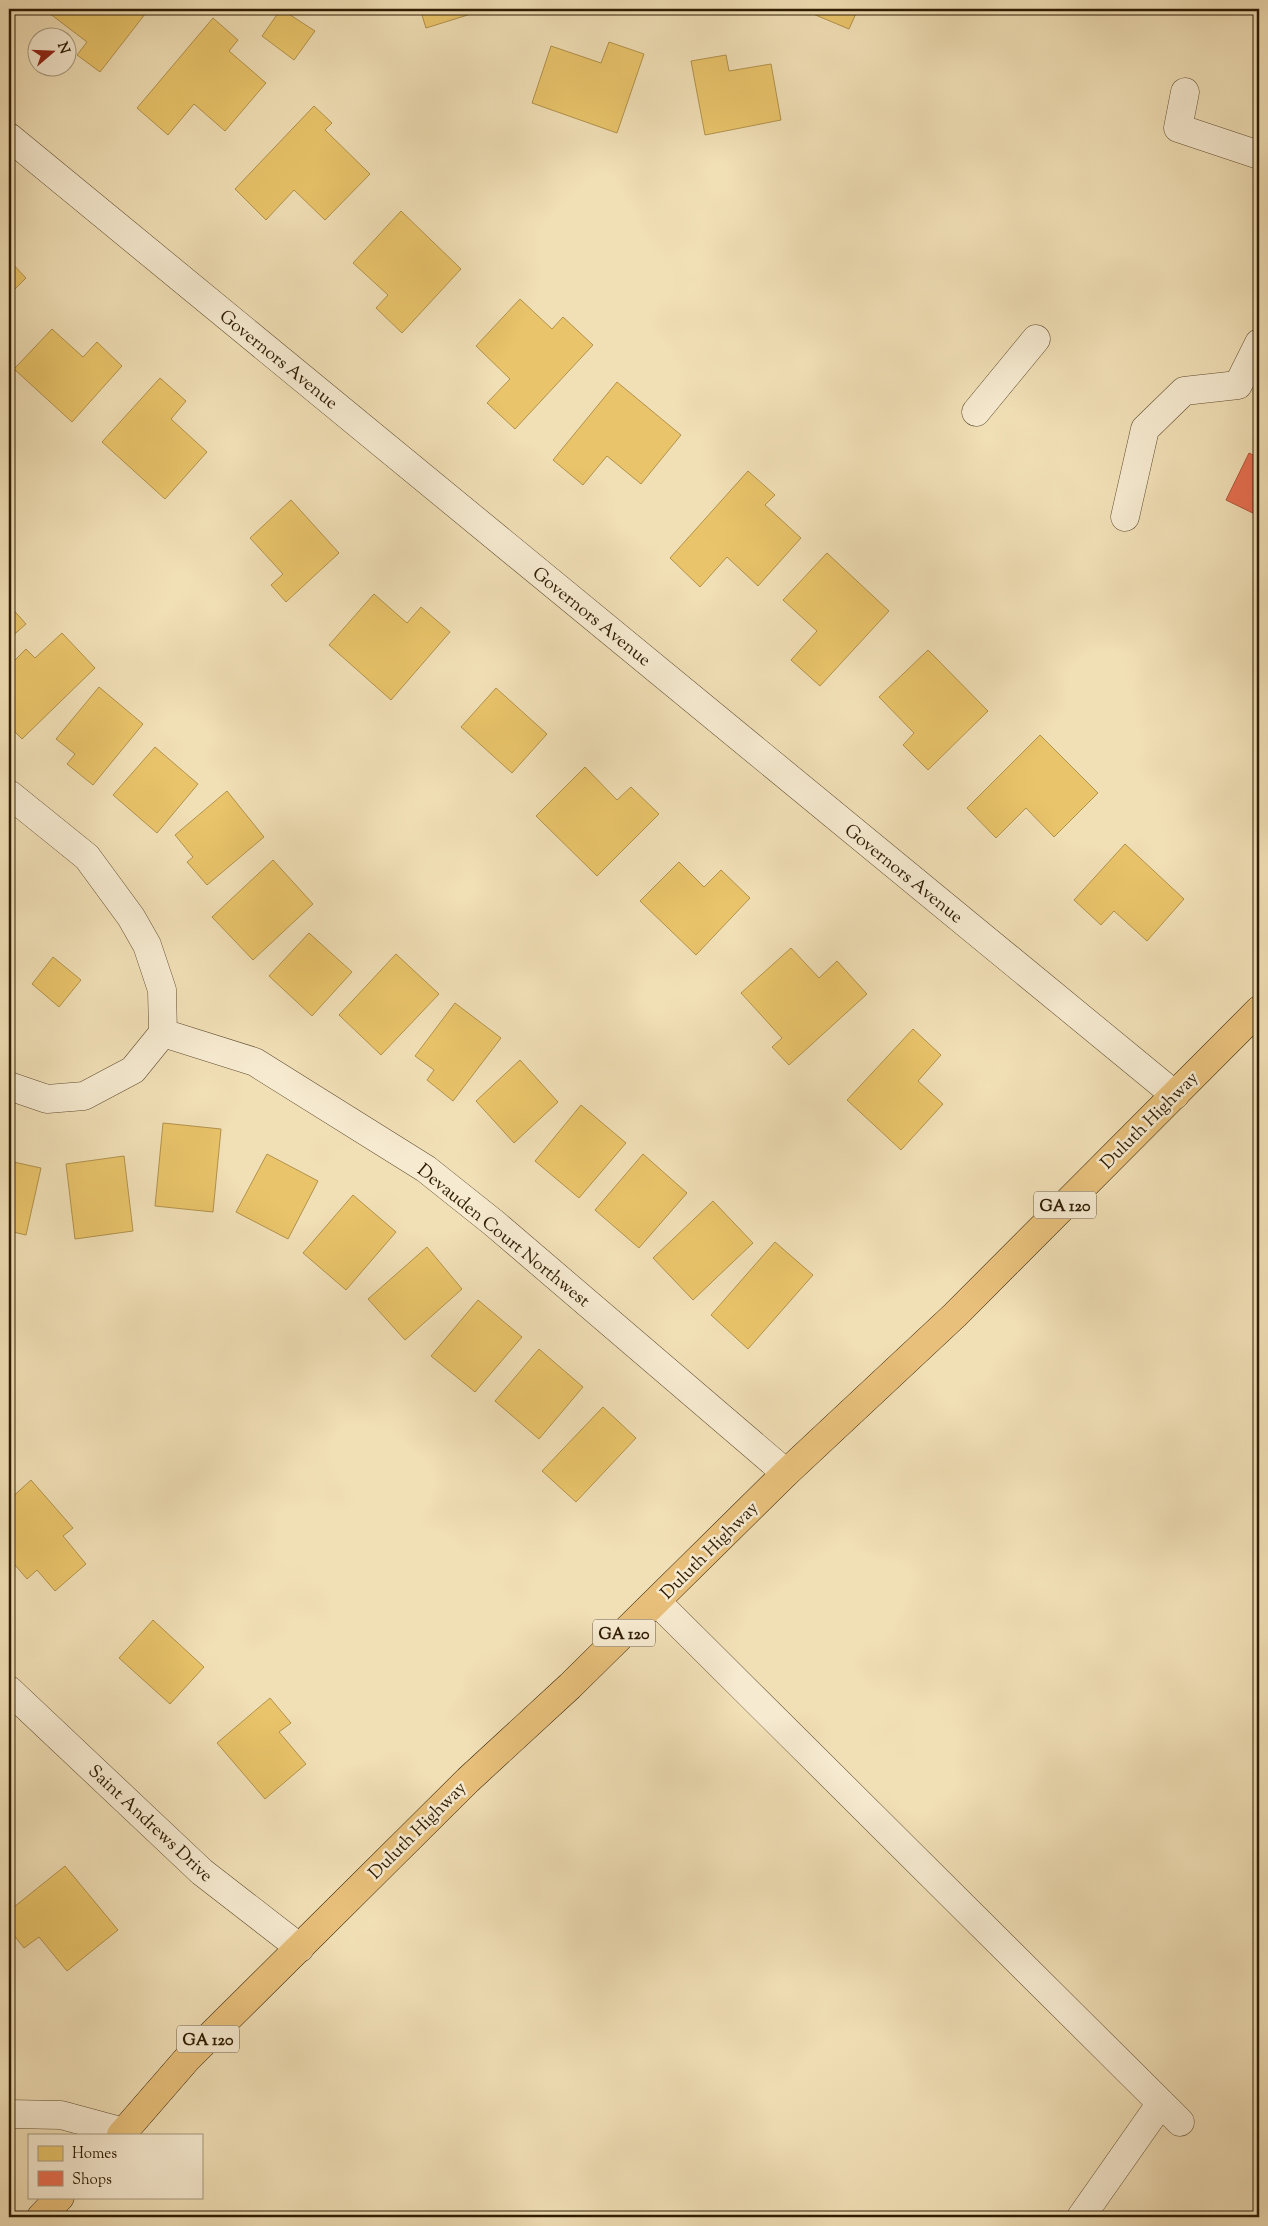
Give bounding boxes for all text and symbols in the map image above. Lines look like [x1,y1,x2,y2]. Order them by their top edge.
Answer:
north arrow [28,28,78,78]
text: N [51,40,74,57]
street label: Governors Avenue [213,304,343,417]
street label: Governors Avenue [526,561,656,674]
street label: Governors Avenue [838,818,968,931]
street label: Duluth Highway [1096,1066,1205,1176]
street label: Devauden Court Northwest [411,1159,595,1315]
road number: GA 120 [1034,1192,1096,1218]
street label: Duluth Highway [656,1496,765,1606]
road number: GA 120 [593,1620,655,1646]
street label: Saint Andrews Drive [81,1760,218,1889]
street label: Duluth Highway [364,1776,473,1886]
road number: GA 120 [177,2026,239,2052]
legend [28,2134,202,2198]
text: Homes [72,2144,117,2165]
text: Shops [72,2170,112,2191]

